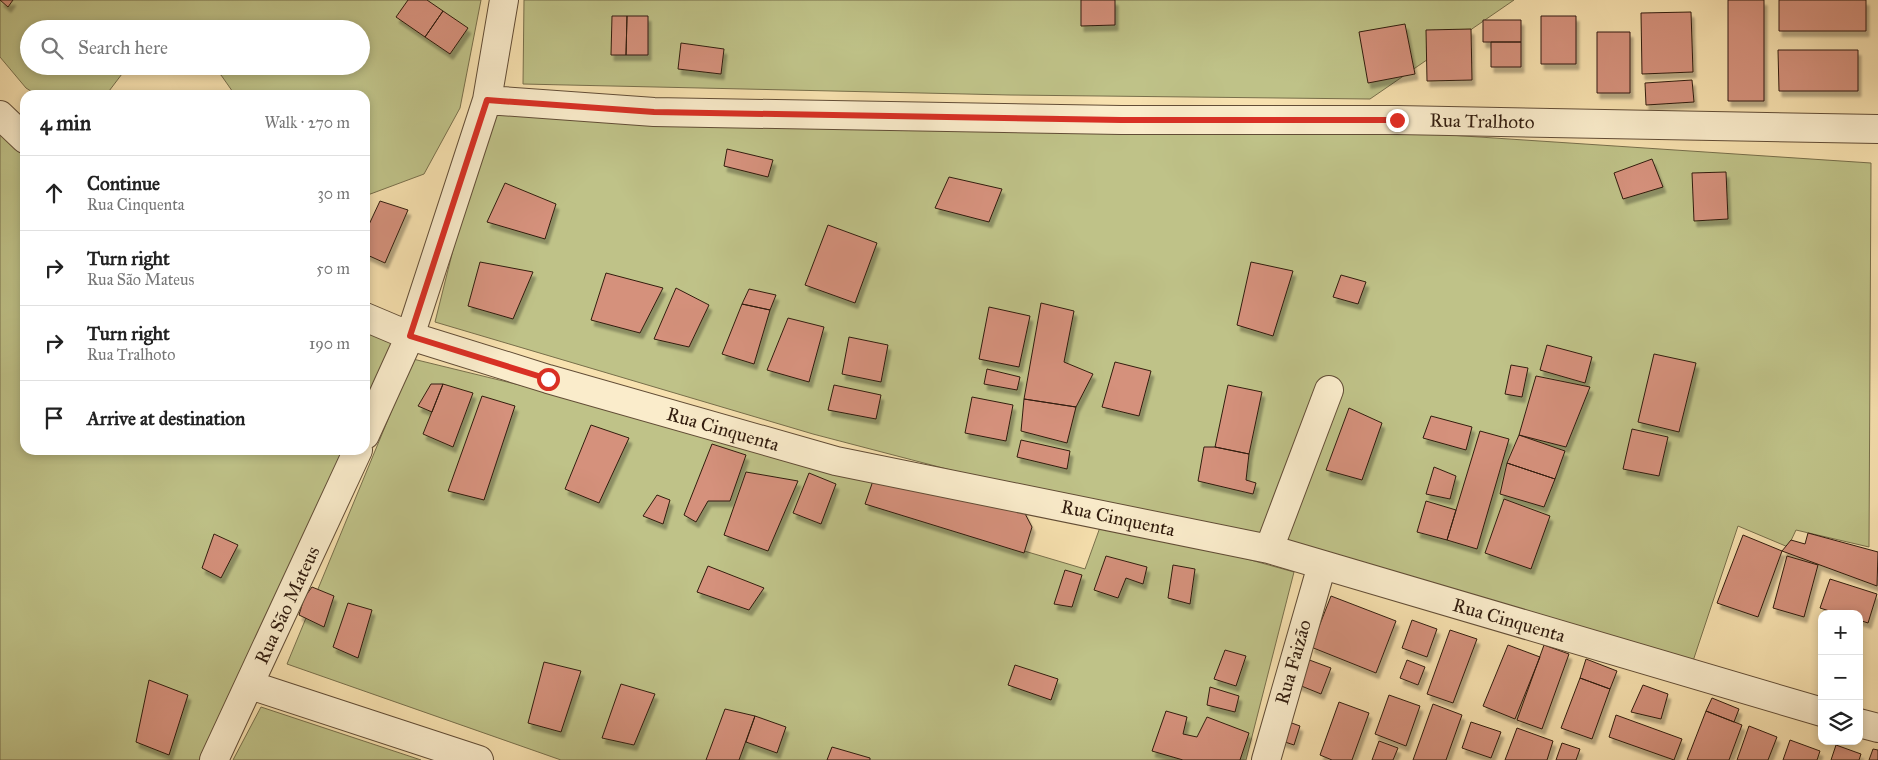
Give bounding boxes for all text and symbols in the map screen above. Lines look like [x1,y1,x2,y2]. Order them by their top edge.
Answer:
search box [20,20,370,75]
icon: search [38,34,66,62]
text: Search here [78,36,168,59]
route end [1386,109,1409,132]
street label: Rua Tralhoto [1429,109,1535,133]
text: 4 min [40,110,91,136]
text: Walk · 270 m [264,113,350,132]
text: Continue [87,172,160,195]
icon: ahead [40,179,68,207]
text: 30 m [317,184,350,203]
text: Rua Cinquenta [87,195,185,214]
text: Turn right [87,247,170,270]
icon: right [40,254,68,282]
text: 50 m [316,259,350,278]
text: Rua São Mateus [87,270,194,289]
text: Turn right [87,322,170,345]
icon: right [40,329,68,357]
text: 190 m [309,334,350,353]
text: Rua Tralhoto [87,345,175,364]
route start [537,368,560,391]
street label: Rua Cinquenta [664,402,783,457]
icon: arrive [40,404,68,432]
text: Arrive at destination [87,407,245,430]
street label: Rua Cinquenta [1059,495,1178,542]
street label: Rua São Mateus [250,542,324,668]
street label: Rua Cinquenta [1450,593,1569,648]
map controls [1818,610,1863,745]
button: + [1818,610,1863,655]
street label: Rua Faizão [1270,617,1316,707]
button: − [1818,655,1863,700]
button: layers [1818,700,1863,745]

